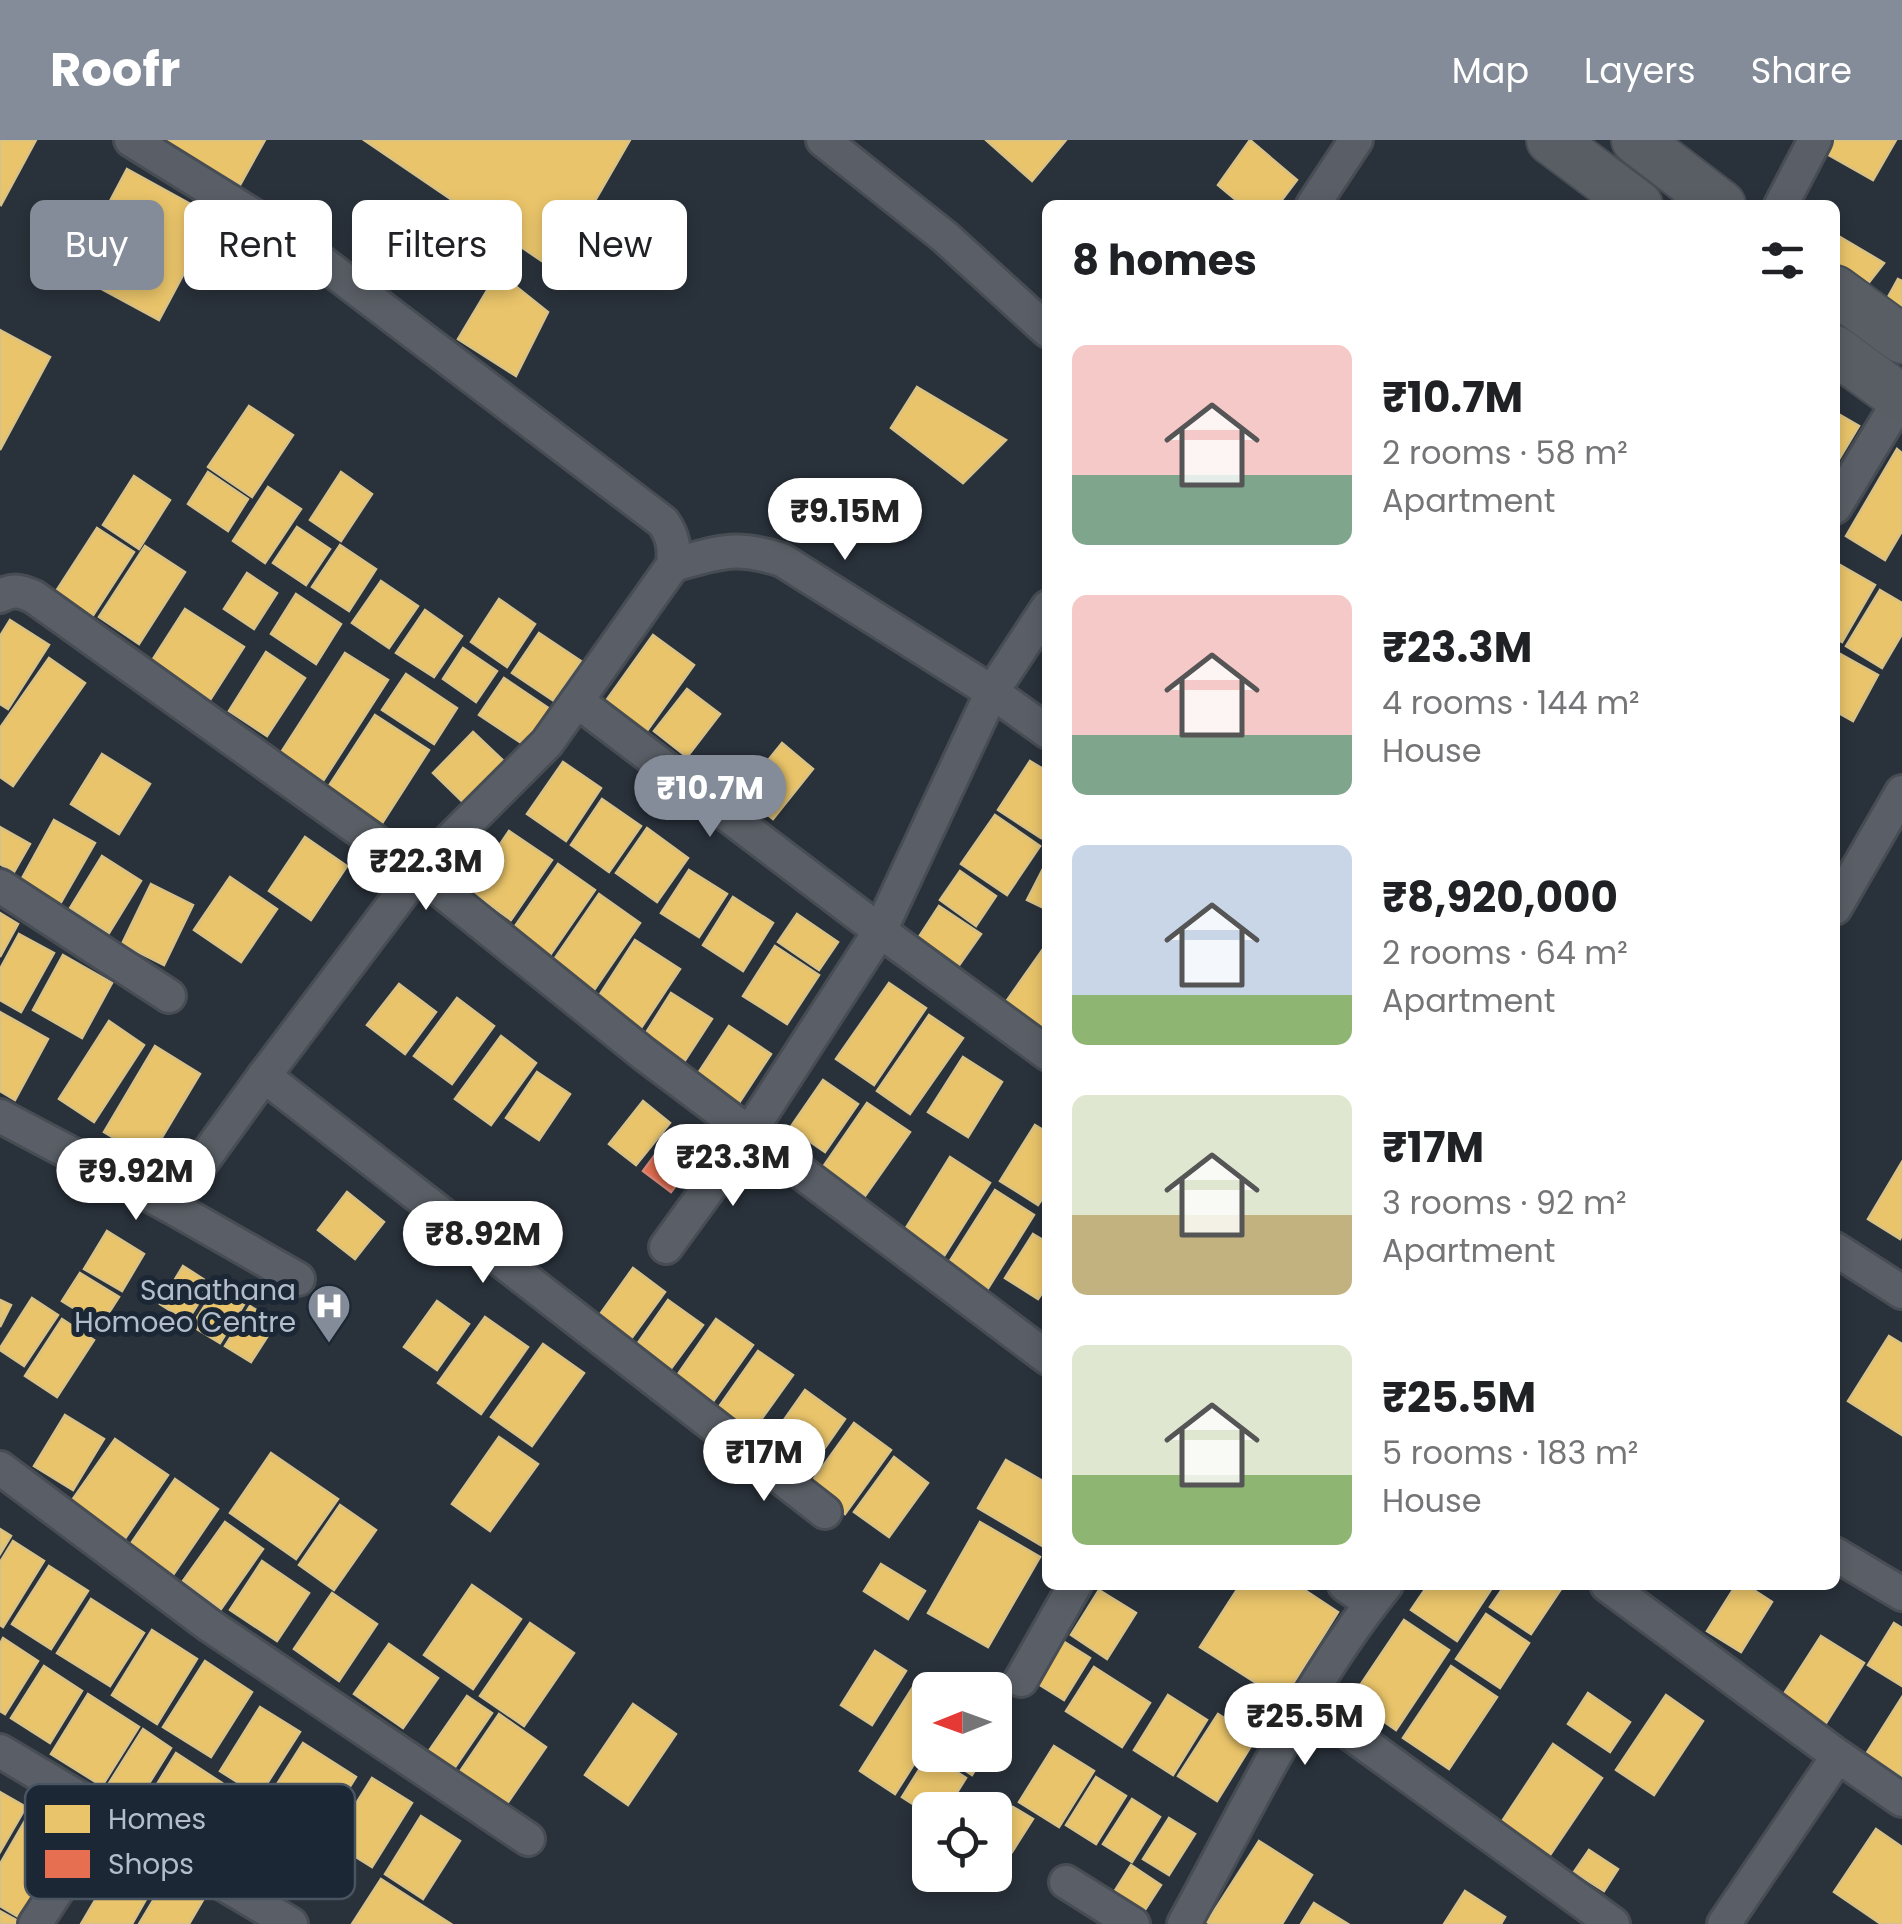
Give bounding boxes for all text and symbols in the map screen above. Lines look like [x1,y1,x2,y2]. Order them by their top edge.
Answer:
text: Roofr [50,36,180,103]
text: Map [1452,46,1529,95]
text: Layers [1584,46,1696,95]
text: Share [1751,46,1852,95]
chip: Buy [30,200,164,290]
chip: Rent [184,200,332,290]
chip: Filters [352,200,522,290]
chip: New [542,200,687,290]
text: 8 homes [1072,231,1257,290]
icon: filters [1755,233,1810,288]
text: ₹10.7M [1382,368,1523,427]
icon: home [1152,385,1272,505]
text: 2 rooms · 58 m² [1382,430,1628,475]
pin: ₹9.15M [764,478,926,563]
text: Apartment [1382,478,1555,523]
text: ₹9.15M [790,488,900,533]
text: ₹23.3M [1382,618,1532,677]
icon: home [1152,635,1272,755]
text: 4 rooms · 144 m² [1382,680,1640,725]
text: House [1382,728,1482,773]
pin: ₹10.7M [629,755,791,840]
text: ₹10.7M [656,765,764,810]
pin: ₹22.3M [345,828,507,913]
text: ₹22.3M [369,838,483,883]
text: ₹8,920,000 [1382,868,1618,927]
icon: home [1152,885,1272,1005]
text: 2 rooms · 64 m² [1382,930,1628,975]
text: Apartment [1382,978,1555,1023]
text: ₹17M [1382,1118,1484,1177]
pin: ₹23.3M [652,1124,814,1209]
text: ₹23.3M [676,1134,790,1179]
icon: home [1152,1135,1272,1255]
pin: ₹9.92M [55,1138,217,1223]
text: ₹9.92M [78,1148,194,1193]
text: 3 rooms · 92 m² [1382,1180,1626,1225]
pin: ₹8.92M [402,1201,564,1286]
text: ₹8.92M [425,1211,541,1256]
text: Apartment [1382,1228,1555,1273]
place label: Sanathana Homoeo Centre [74,1271,296,1342]
hospital icon: Sanathana Homoeo Centre [306,1283,352,1344]
text: ₹25.5M [1382,1368,1536,1427]
icon: home [1152,1385,1272,1505]
pin: ₹17M [705,1419,823,1504]
text: ₹17M [725,1429,803,1474]
text: 5 rooms · 183 m² [1382,1430,1638,1475]
text: House [1382,1478,1482,1523]
north arrow [912,1672,1012,1772]
map controls [912,1672,1012,1892]
pin: ₹25.5M [1224,1683,1386,1768]
text: ₹25.5M [1246,1693,1364,1738]
legend [25,1784,355,1899]
button: locate [912,1792,1012,1892]
text: Homes [108,1800,206,1839]
text: Shops [108,1845,194,1884]

